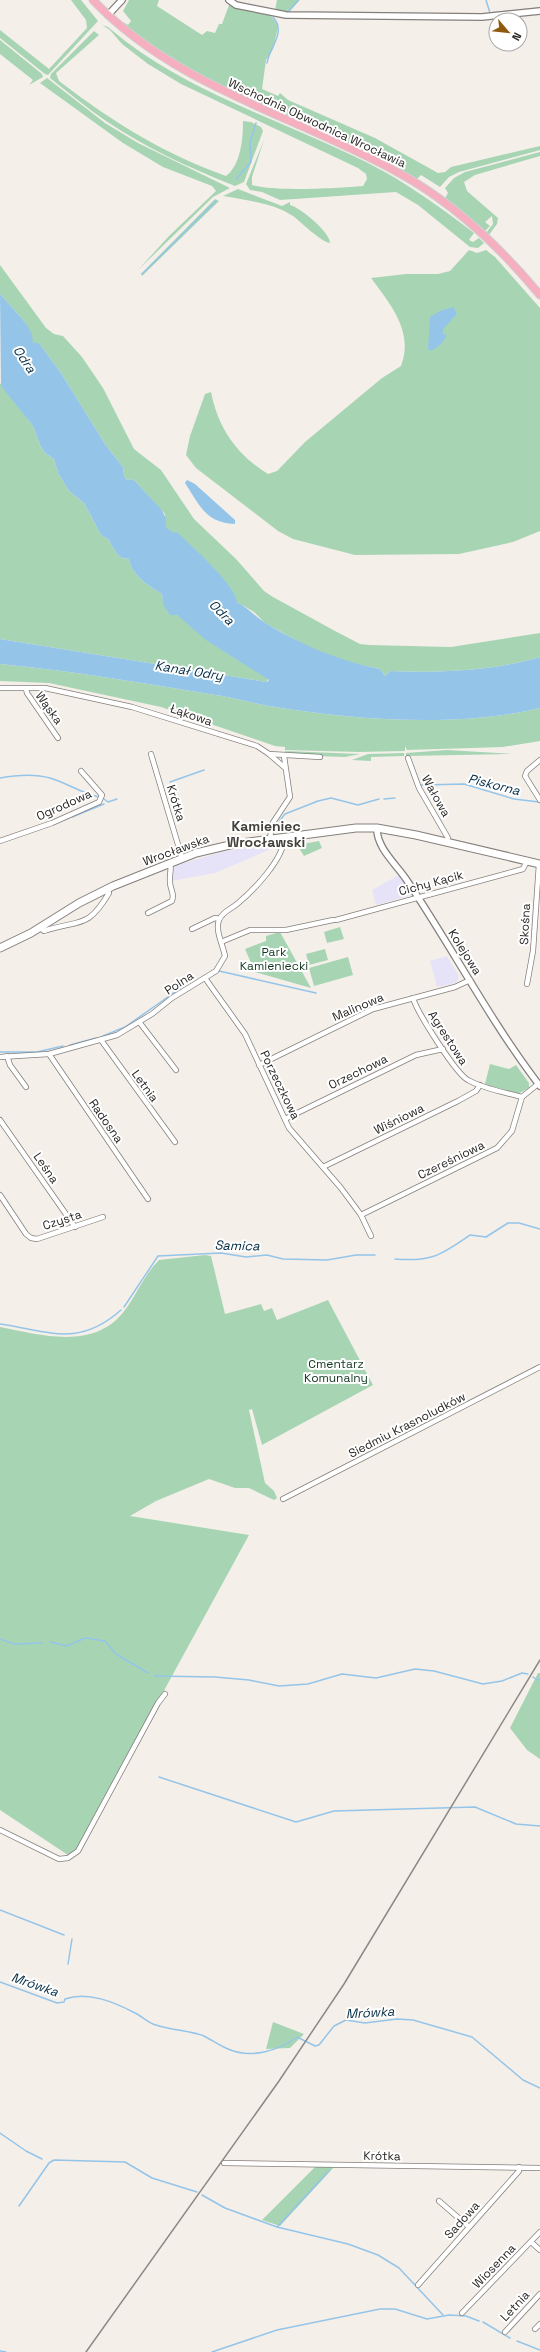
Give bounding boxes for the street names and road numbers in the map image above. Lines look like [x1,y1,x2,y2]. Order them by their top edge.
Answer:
street label: Wschodnia Obwodnica Wrocławia [226,75,409,171]
street label: Wąska [32,688,66,728]
street label: Łąkowa [168,700,214,730]
street label: Wałowa [418,772,454,820]
street label: Krótka [163,783,189,823]
street label: Ogrodowa [34,786,94,824]
street label: Wrocławska [141,831,212,869]
street label: Cichy Kącik [397,867,466,899]
street label: Skośna [516,903,534,945]
street label: Kolejowa [445,926,485,978]
street label: Polna [161,968,197,998]
street label: Malinowa [330,989,386,1025]
street label: Agrestowa [424,1008,472,1068]
street label: Porzeczkowa [256,1048,304,1122]
street label: Orzechowa [326,1051,390,1093]
street label: Letnia [128,1067,162,1105]
street label: Radosna [85,1096,127,1146]
street label: Wiśniowa [371,1100,427,1138]
street label: Czereśniowa [415,1137,487,1183]
street label: Leśna [30,1149,62,1187]
street label: Czysta [41,1206,84,1234]
street label: Siedmiu Krasnoludków [346,1388,468,1462]
street label: Krótka [363,2148,401,2164]
street label: Sadowa [441,2198,483,2242]
street label: Wiosenna [469,2240,519,2292]
street label: Letnia [497,2287,533,2325]

